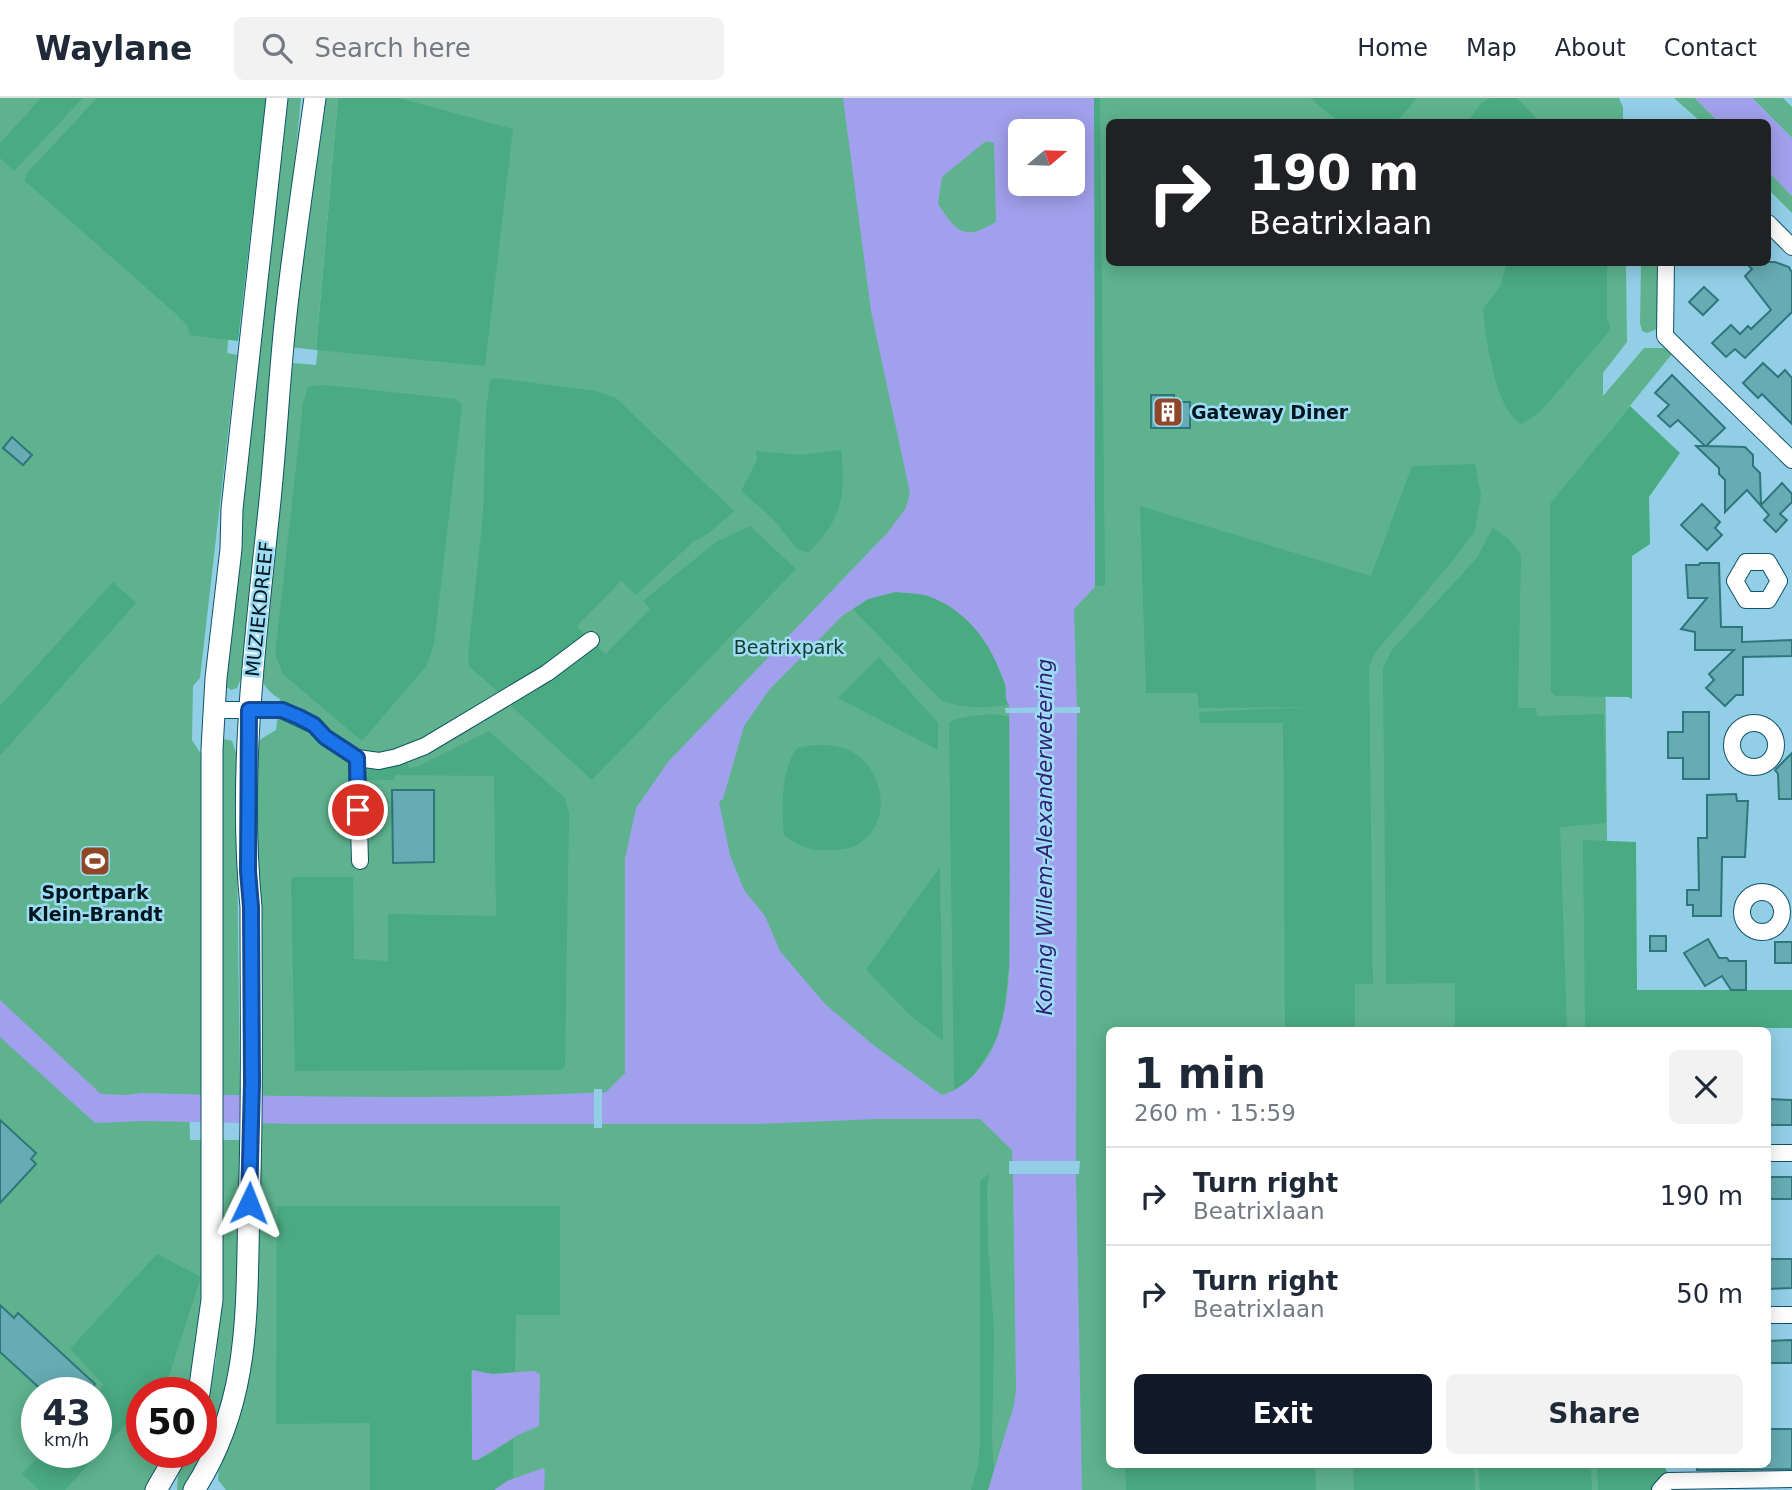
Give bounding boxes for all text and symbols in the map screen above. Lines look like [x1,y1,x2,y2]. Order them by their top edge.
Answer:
search box [234,17,724,80]
text: Waylane [35,29,192,68]
icon: search [258,29,296,67]
text: Search here [314,33,471,63]
text: Home [1357,34,1428,62]
text: Map [1466,34,1517,62]
text: About [1555,34,1626,62]
text: Contact [1664,34,1757,62]
north arrow [1008,119,1085,196]
map controls [1008,119,1085,196]
text: 190 m [1249,145,1419,202]
icon: right [1134,147,1225,238]
text: Beatrixlaan [1249,204,1432,242]
building icon: Gateway Diner [1151,395,1185,429]
place label: Gateway Diner [1191,401,1349,423]
street label: MUZIEKDREEF [241,540,277,678]
park label: Beatrixpark [734,636,844,658]
water label: Koning Willem-Alexanderwetering [1033,659,1057,1015]
pin [328,780,388,840]
icon: arrive [339,791,377,829]
sports icon: Sportpark Klein-Brandt [78,844,112,878]
place label: Sportpark Klein-Brandt [28,881,162,925]
text: 1 min [1134,1049,1266,1098]
button: close [1669,1050,1743,1124]
text: 260 m · 15:59 [1134,1100,1296,1126]
position arrow [212,1166,286,1240]
text: Turn right [1193,1168,1338,1198]
icon: right [1134,1177,1172,1215]
text: 190 m [1660,1181,1743,1211]
text: Beatrixlaan [1193,1198,1325,1224]
text: Turn right [1193,1266,1338,1296]
icon: right [1134,1275,1172,1313]
text: 50 m [1676,1279,1743,1309]
text: Beatrixlaan [1193,1296,1325,1322]
button: Exit [1134,1374,1432,1454]
button: Share [1446,1374,1743,1454]
speed limit sign: 50 [126,1377,217,1468]
text: 43 [42,1393,91,1433]
text: km/h [44,1429,89,1450]

